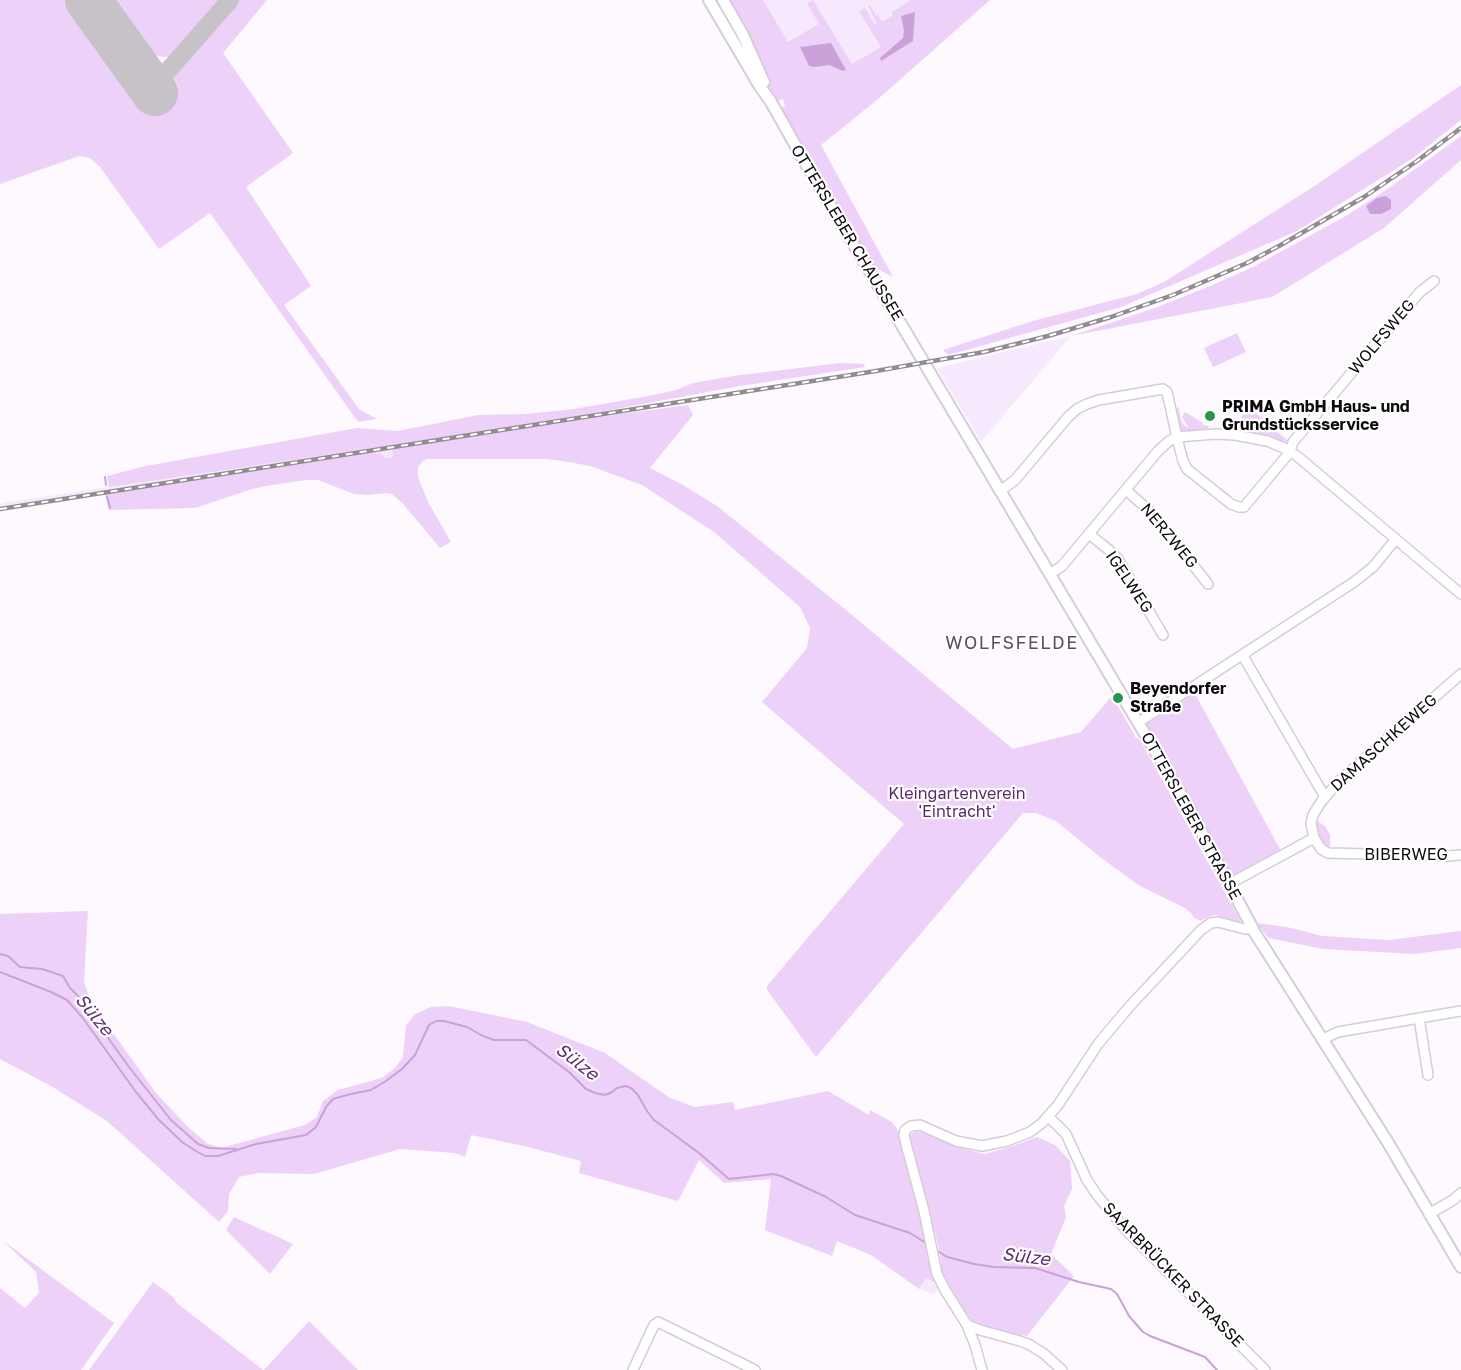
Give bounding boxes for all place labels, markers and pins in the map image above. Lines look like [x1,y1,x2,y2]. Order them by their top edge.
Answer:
place label: PRIMA GmbH Haus- und Grundstücksservice [1222,397,1410,435]
marker: PRIMA GmbH Haus- und Grundstücksservice [1203,409,1217,423]
place label: Beyendorfer Straße [1130,679,1226,717]
marker: Beyendorfer Straße [1111,691,1125,705]

